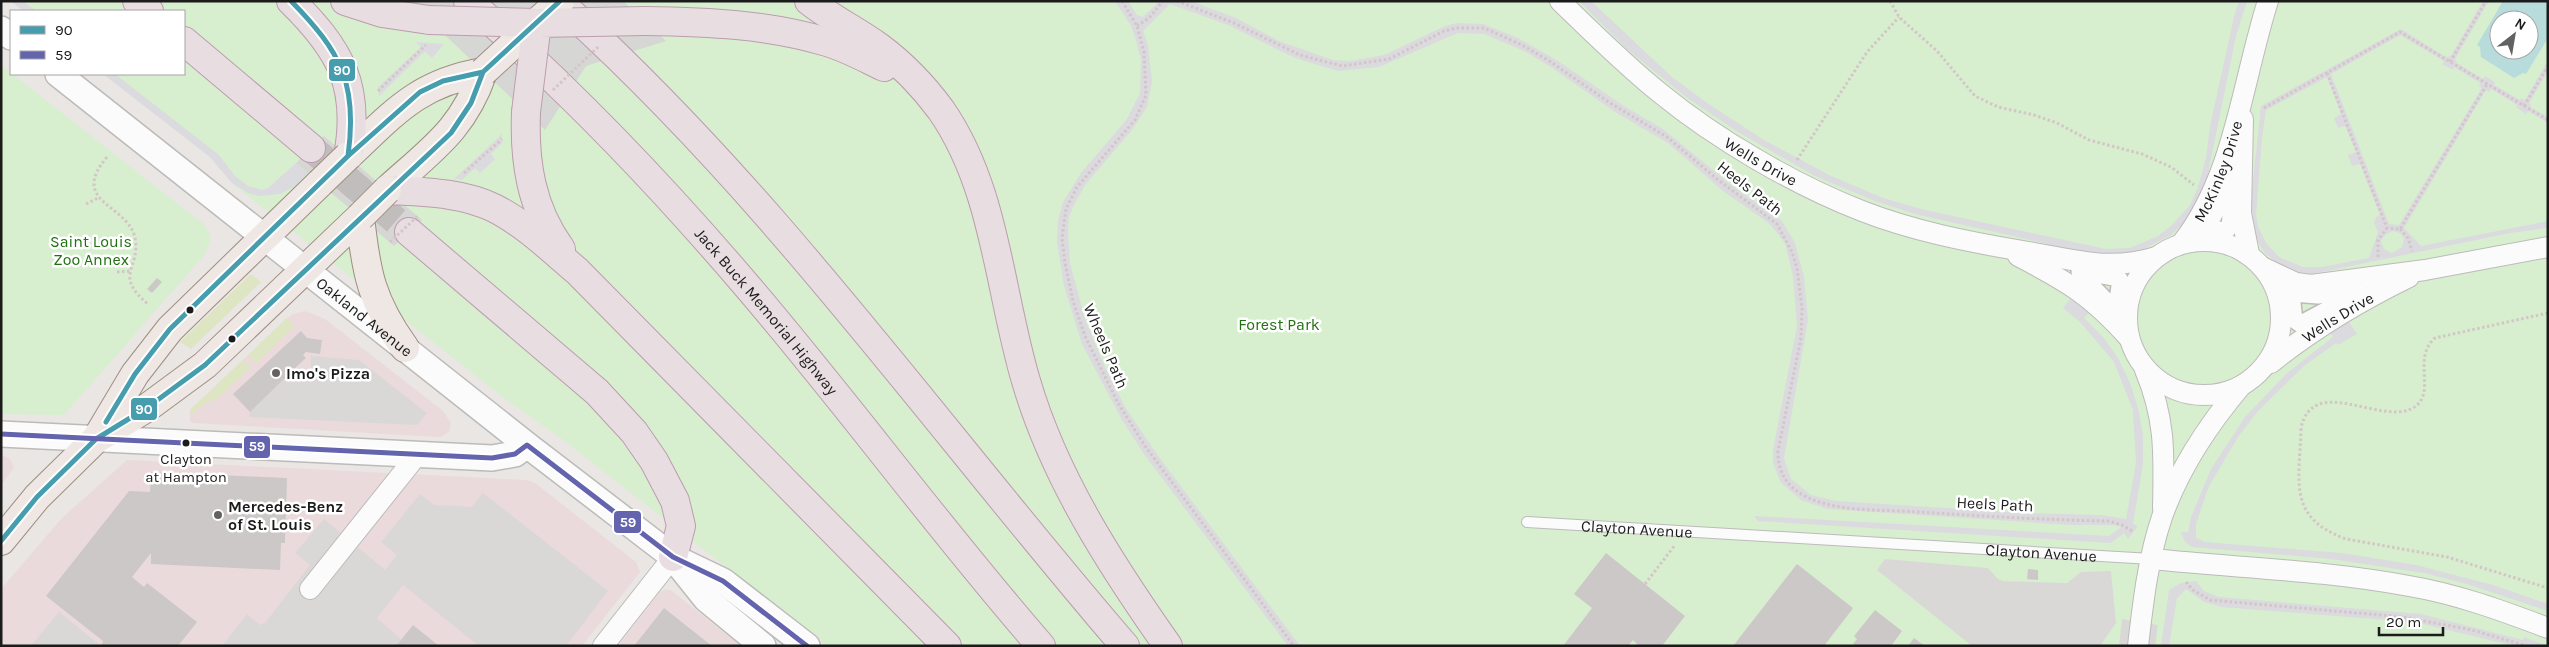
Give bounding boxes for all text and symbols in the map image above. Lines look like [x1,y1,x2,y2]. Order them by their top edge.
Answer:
legend [10,10,185,75]
north arrow [2489,10,2539,60]
text: N [2512,14,2529,34]
text: 90 [55,21,73,39]
text: 59 [55,46,72,64]
line badge: 90 [328,58,356,82]
text: 90 [333,62,351,79]
street label: McKinley Drive [2189,118,2246,225]
street label: Wells Drive [1721,133,1801,190]
street label: Heels Path [1714,157,1786,219]
street label: Jack Buck Memorial Highway [691,224,843,399]
park label: Saint Louis Zoo Annex [50,232,132,269]
street label: Oakland Avenue [313,273,416,360]
street label: Wells Drive [2298,288,2377,346]
street label: Wheels Path [1080,301,1132,391]
unlabelled marker [185,305,195,315]
park label: Forest Park [1238,315,1320,334]
unlabelled marker [227,334,237,344]
place label: Imo's Pizza [286,364,370,383]
marker: Imo's Pizza [270,367,282,379]
line badge: 90 [130,397,158,421]
text: 90 [135,401,153,418]
line badge: 59 [243,435,271,459]
marker: Clayton at Hampton [181,438,191,448]
text: 59 [249,438,265,455]
place label: Clayton at Hampton [145,450,227,486]
street label: Heels Path [1956,492,2034,516]
place label: Mercedes-Benz of St. Louis [228,497,343,534]
marker: Mercedes-Benz of St. Louis [212,509,224,521]
line badge: 59 [613,510,642,534]
text: 59 [620,514,636,531]
street label: Clayton Avenue [1581,516,1693,541]
street label: Clayton Avenue [1985,540,2097,565]
scale bar [2379,604,2443,636]
text: 20 m [2386,613,2421,631]

